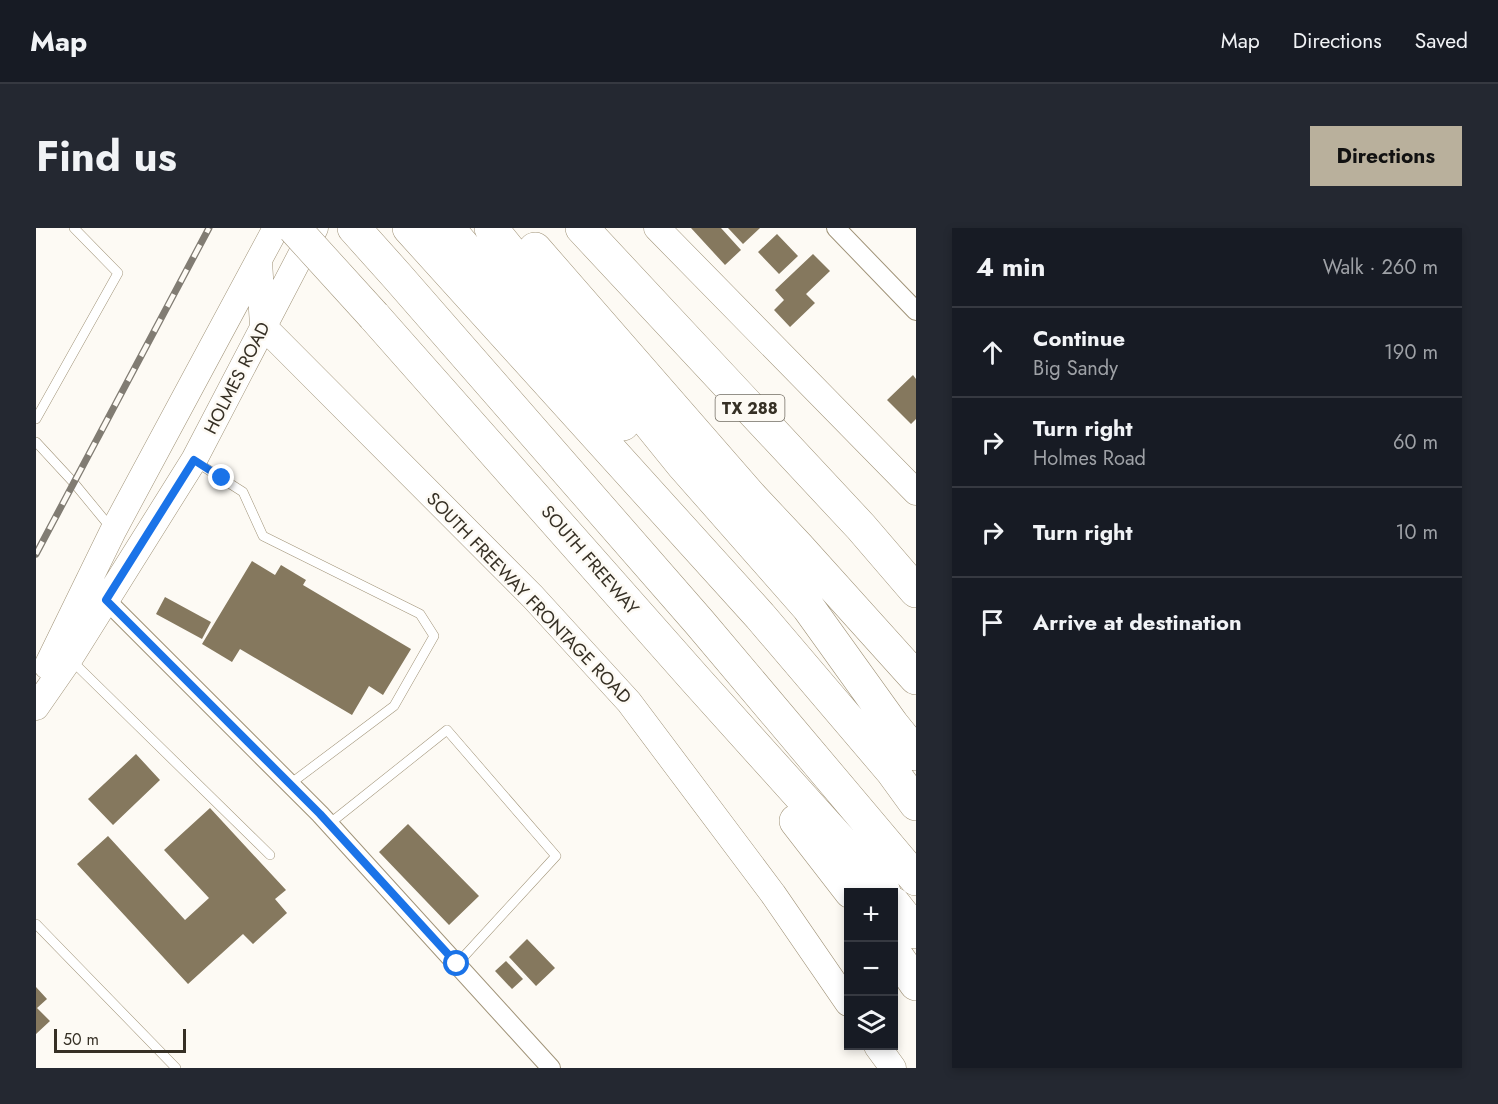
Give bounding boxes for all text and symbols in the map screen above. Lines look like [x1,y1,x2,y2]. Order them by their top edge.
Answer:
text: Map [30,21,87,62]
text: Map [1221,26,1260,56]
text: Directions [1293,26,1382,56]
text: Saved [1415,26,1468,56]
text: Find us [36,126,177,187]
button: Directions [1310,126,1462,186]
text: 4 min [976,248,1045,286]
text: Walk · 260 m [1323,253,1438,282]
street label: HOLMES ROAD [198,317,276,439]
text: Continue [1033,322,1125,354]
icon: ahead [976,336,1009,369]
text: 190 m [1384,338,1438,367]
text: Big Sandy [1033,354,1118,383]
road number: TX 288 [716,395,784,421]
text: Turn right [1033,412,1133,444]
icon: right [976,426,1009,459]
text: 60 m [1393,428,1438,457]
text: Holmes Road [1033,444,1146,473]
route end [208,464,234,490]
street label: SOUTH FREEWAY FRONTAGE ROAD [421,486,637,710]
street label: SOUTH FREEWAY [535,500,646,621]
icon: right [976,516,1009,549]
text: Turn right [1033,516,1133,548]
text: 10 m [1395,518,1438,547]
icon: arrive [976,606,1009,639]
text: Arrive at destination [1033,606,1242,638]
map controls [844,888,898,1050]
button: + [844,888,898,942]
button: − [844,942,898,996]
route start [443,950,469,976]
button: layers [844,996,898,1050]
scale bar [54,1026,186,1054]
text: 50 m [63,1028,99,1051]

